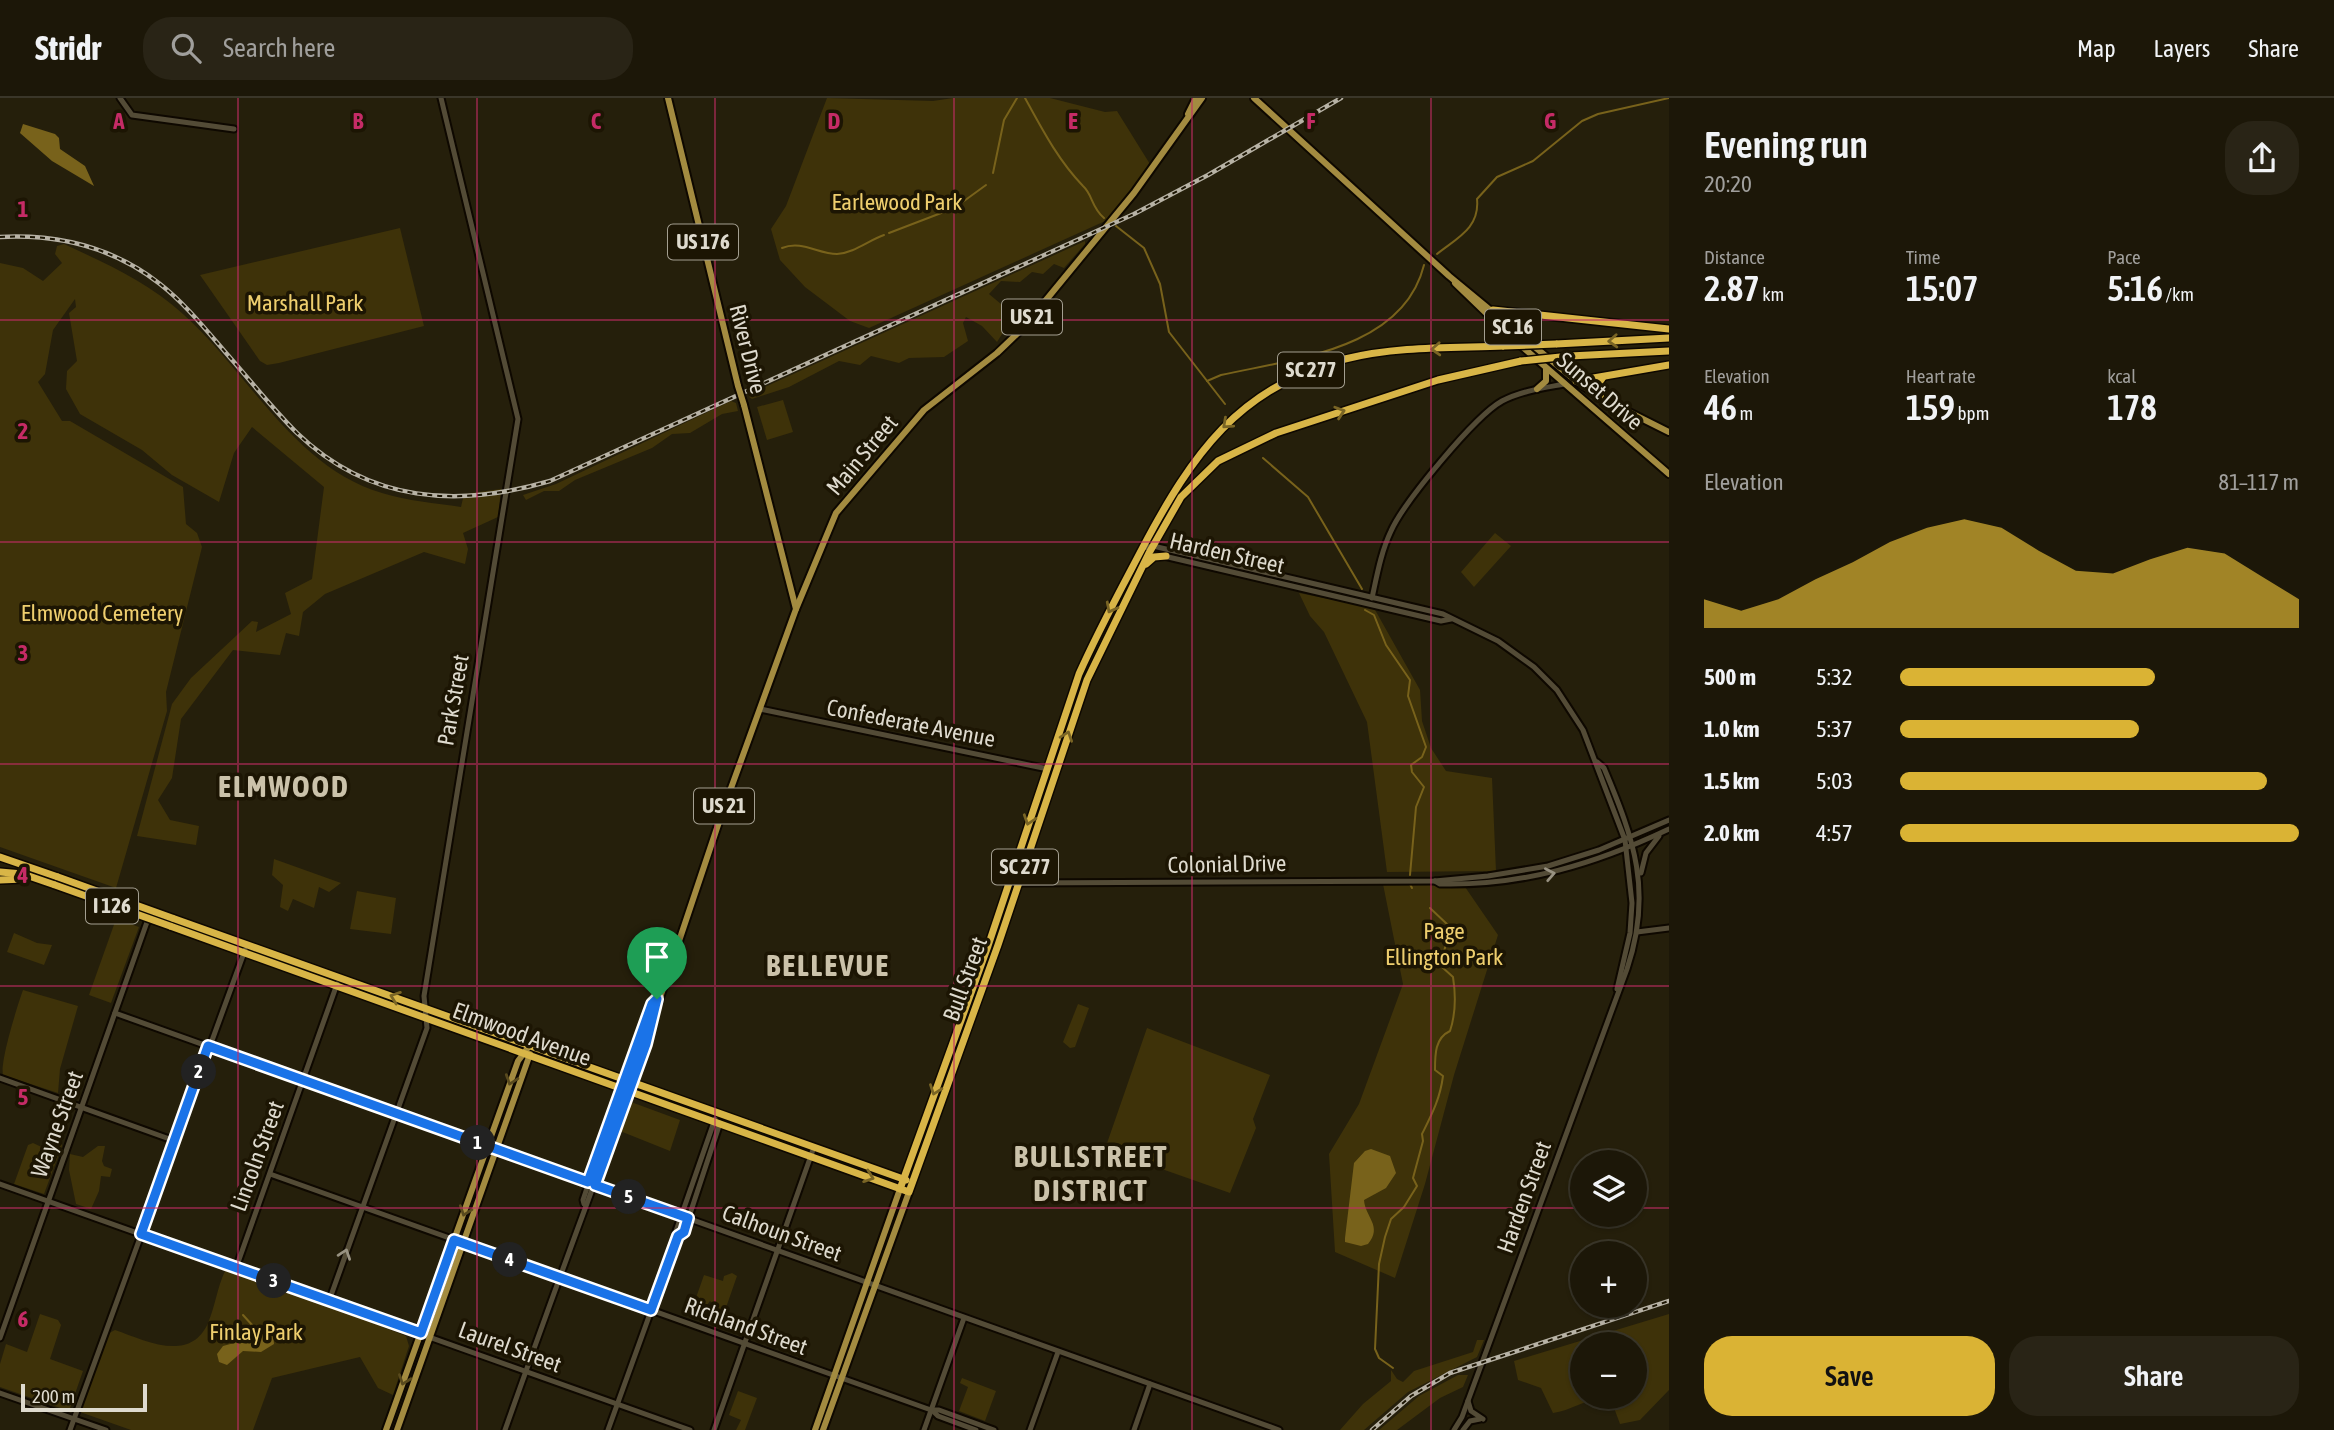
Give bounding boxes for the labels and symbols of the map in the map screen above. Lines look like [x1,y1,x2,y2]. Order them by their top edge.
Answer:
text: A [112,108,125,134]
text: B [353,108,364,134]
text: C [591,108,602,134]
text: D [828,108,841,134]
text: E [1068,108,1078,134]
text: F [1306,108,1316,134]
text: G [1544,108,1556,134]
park label: Earlewood Park [832,189,962,215]
text: 1 [18,196,29,222]
road number: US 176 [668,225,738,260]
park label: Marshall Park [247,290,363,316]
road number: US 21 [1002,300,1062,334]
street label: River Drive [724,302,772,396]
road number: SC 16 [1485,310,1541,344]
one-way arrow [1607,333,1618,348]
one-way arrow [1430,342,1441,357]
street label: Sunset Drive [1552,347,1648,435]
road number: SC 277 [1278,352,1344,388]
one-way arrow [1334,405,1346,420]
street label: Main Street [821,410,903,500]
one-way arrow [1222,416,1235,428]
text: 2 [18,418,28,444]
street label: Harden Street [1167,527,1287,579]
park label: Elmwood Cemetery [21,600,183,626]
one-way arrow [1105,600,1119,613]
text: 3 [18,640,28,666]
street label: Park Street [432,652,474,748]
street label: Confederate Avenue [825,694,997,752]
one-way arrow [1059,731,1073,743]
district label: ELMWOOD [218,769,350,803]
road number: US 21 [694,788,754,824]
one-way arrow [1023,813,1037,825]
road number: SC 277 [992,850,1058,884]
street label: Colonial Drive [1167,850,1287,878]
text: 4 [17,862,29,888]
one-way arrow [1544,867,1556,882]
road number: I 126 [86,888,138,924]
park label: Page Ellington Park [1385,918,1503,970]
pin [627,927,687,999]
street label: Bull Street [938,933,992,1025]
district label: BELLEVUE [766,948,890,982]
one-way arrow [390,991,402,1005]
street label: Elmwood Avenue [449,997,595,1071]
pin: 2 [182,1054,216,1090]
street label: Wayne Street [26,1067,88,1181]
one-way arrow [505,1073,519,1085]
text: 5 [18,1084,29,1110]
one-way arrow [929,1084,943,1096]
street label: Lincoln Street [225,1097,289,1215]
pin: 1 [461,1126,496,1160]
street label: Harden Street [1492,1138,1556,1256]
district label: BULLSTREET DISTRICT [1014,1139,1168,1207]
one-way arrow [862,1169,874,1183]
pin: 5 [612,1180,646,1214]
street label: Calhoun Street [719,1199,845,1267]
one-way arrow [459,1204,473,1216]
pin: 4 [492,1242,528,1278]
one-way arrow [337,1248,351,1261]
pin: 3 [256,1264,292,1298]
street label: Richland Street [681,1292,811,1360]
text: 6 [18,1306,29,1332]
street label: Laurel Street [455,1316,565,1378]
park label: Finlay Park [209,1319,303,1345]
one-way arrow [398,1373,412,1385]
scale bar [21,1381,147,1413]

